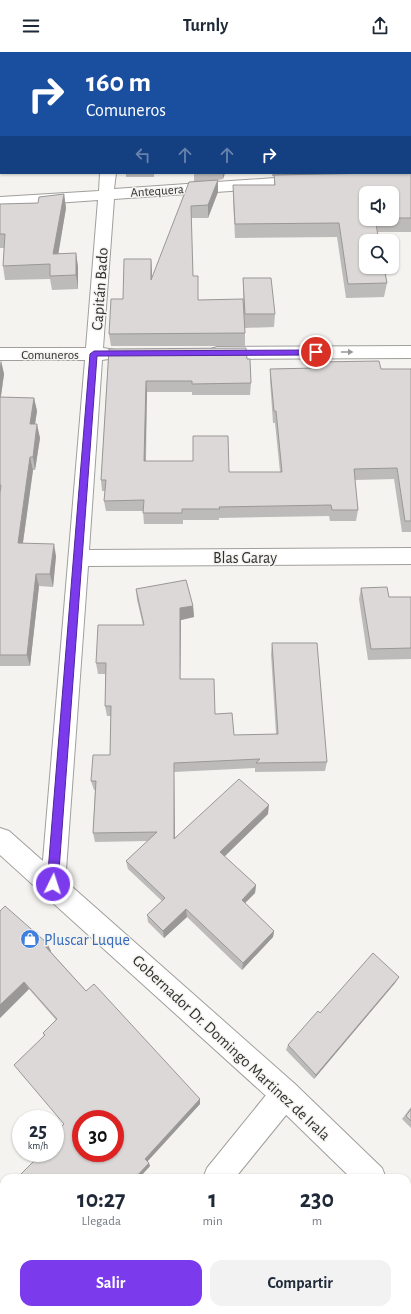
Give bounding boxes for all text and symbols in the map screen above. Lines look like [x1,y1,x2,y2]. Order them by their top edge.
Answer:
icon: menu [20,15,42,37]
icon: share [369,15,391,37]
text: Turnly [183,17,228,35]
icon: right [20,68,72,120]
text: 160 m [86,69,151,97]
text: Comuneros [86,102,166,120]
icon: left [132,144,154,166]
icon: ahead [174,144,196,166]
icon: ahead [216,144,238,166]
icon: right [258,144,280,166]
street label: Antequera [130,183,184,200]
map controls [359,186,399,274]
button: sound [359,186,399,226]
button: search [359,234,399,274]
street label: Capitán Bado [89,247,111,331]
pin [299,335,333,369]
icon: arrive [305,341,327,363]
street label: Comuneros [21,349,79,362]
one-way arrow [341,349,354,355]
street label: Blas Garay [213,550,277,567]
position arrow [32,863,74,905]
shop icon: Pluscar Luque [19,928,41,950]
place label: Pluscar Luque [44,932,130,948]
street label: Gobernador Dr. Domingo Martinez de Irala [129,952,333,1144]
speed limit sign: 30 [72,1110,124,1162]
text: 25 [29,1121,47,1141]
text: km/h [28,1141,48,1151]
text: 10:27 [77,1188,125,1212]
text: 1 [208,1188,217,1212]
text: 230 [300,1188,334,1212]
text: Llegada [82,1215,121,1228]
text: min [202,1215,223,1228]
text: m [312,1215,322,1228]
button: Salir [20,1260,202,1306]
button: Compartir [210,1260,391,1306]

